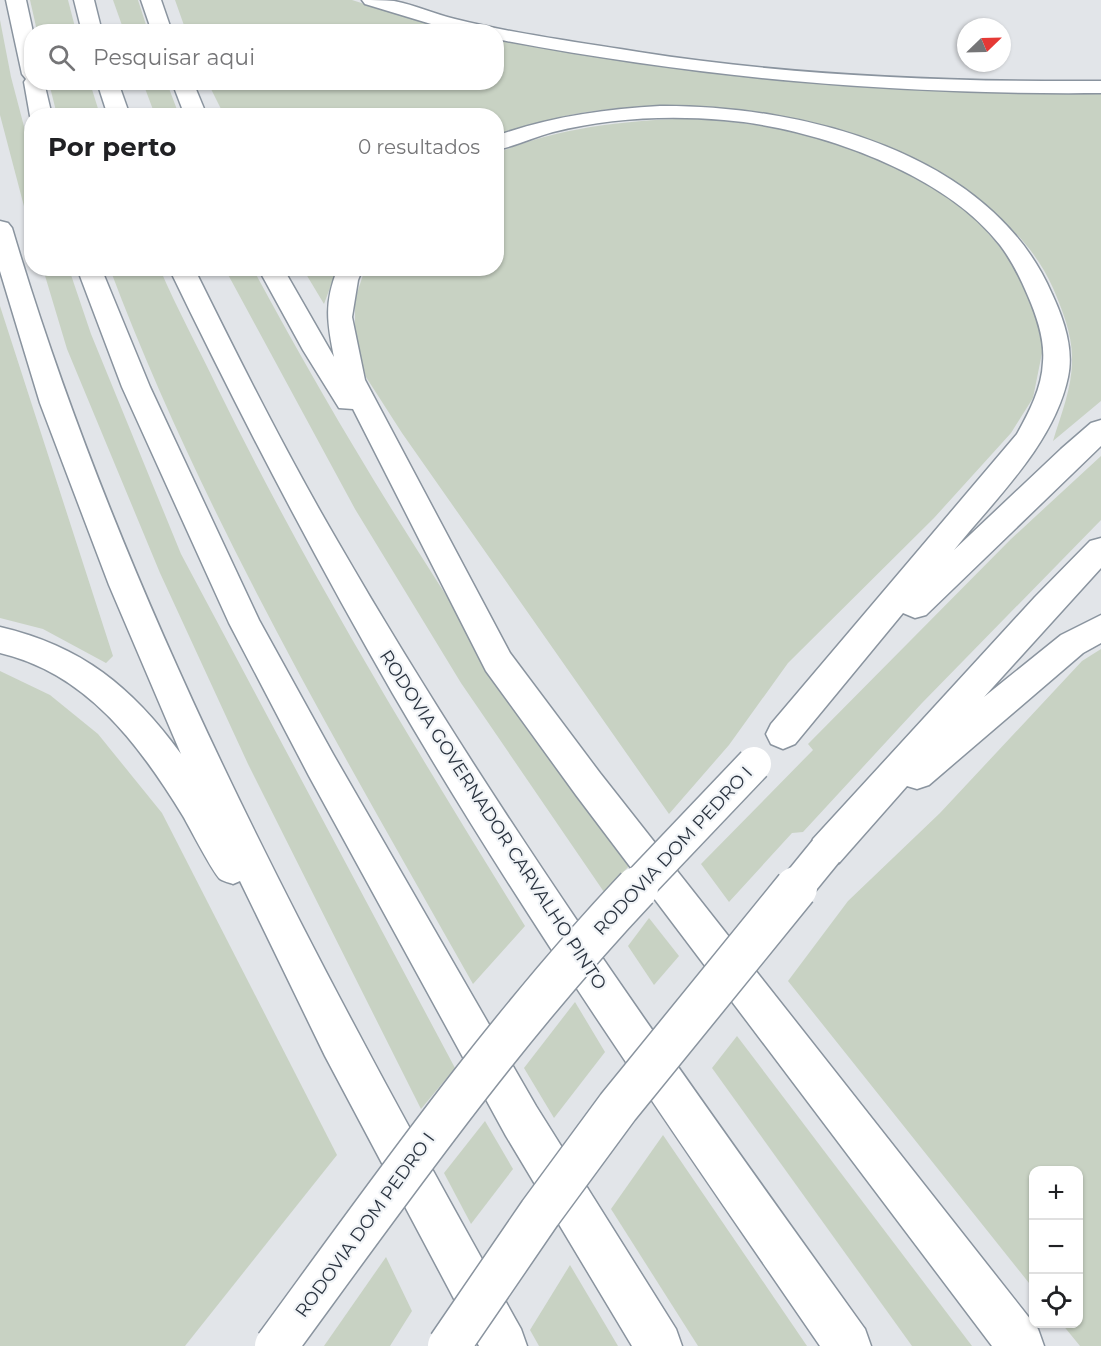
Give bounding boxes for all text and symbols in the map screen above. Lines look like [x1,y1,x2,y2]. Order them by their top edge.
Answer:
north arrow [957,18,1011,72]
search box [24,24,504,90]
icon: search [45,41,78,74]
text: Pesquisar aqui [93,44,255,71]
text: Por perto [48,131,176,163]
text: 0 resultados [358,135,480,159]
street label: RODOVIA GOVERNADOR CARVALHO PINTO [375,646,611,994]
street label: RODOVIA DOM PEDRO I [589,762,757,940]
street label: RODOVIA DOM PEDRO I [291,1128,439,1322]
map controls [1029,1166,1083,1328]
button: + [1029,1166,1083,1220]
button: − [1029,1220,1083,1274]
button: locate [1029,1274,1083,1328]

